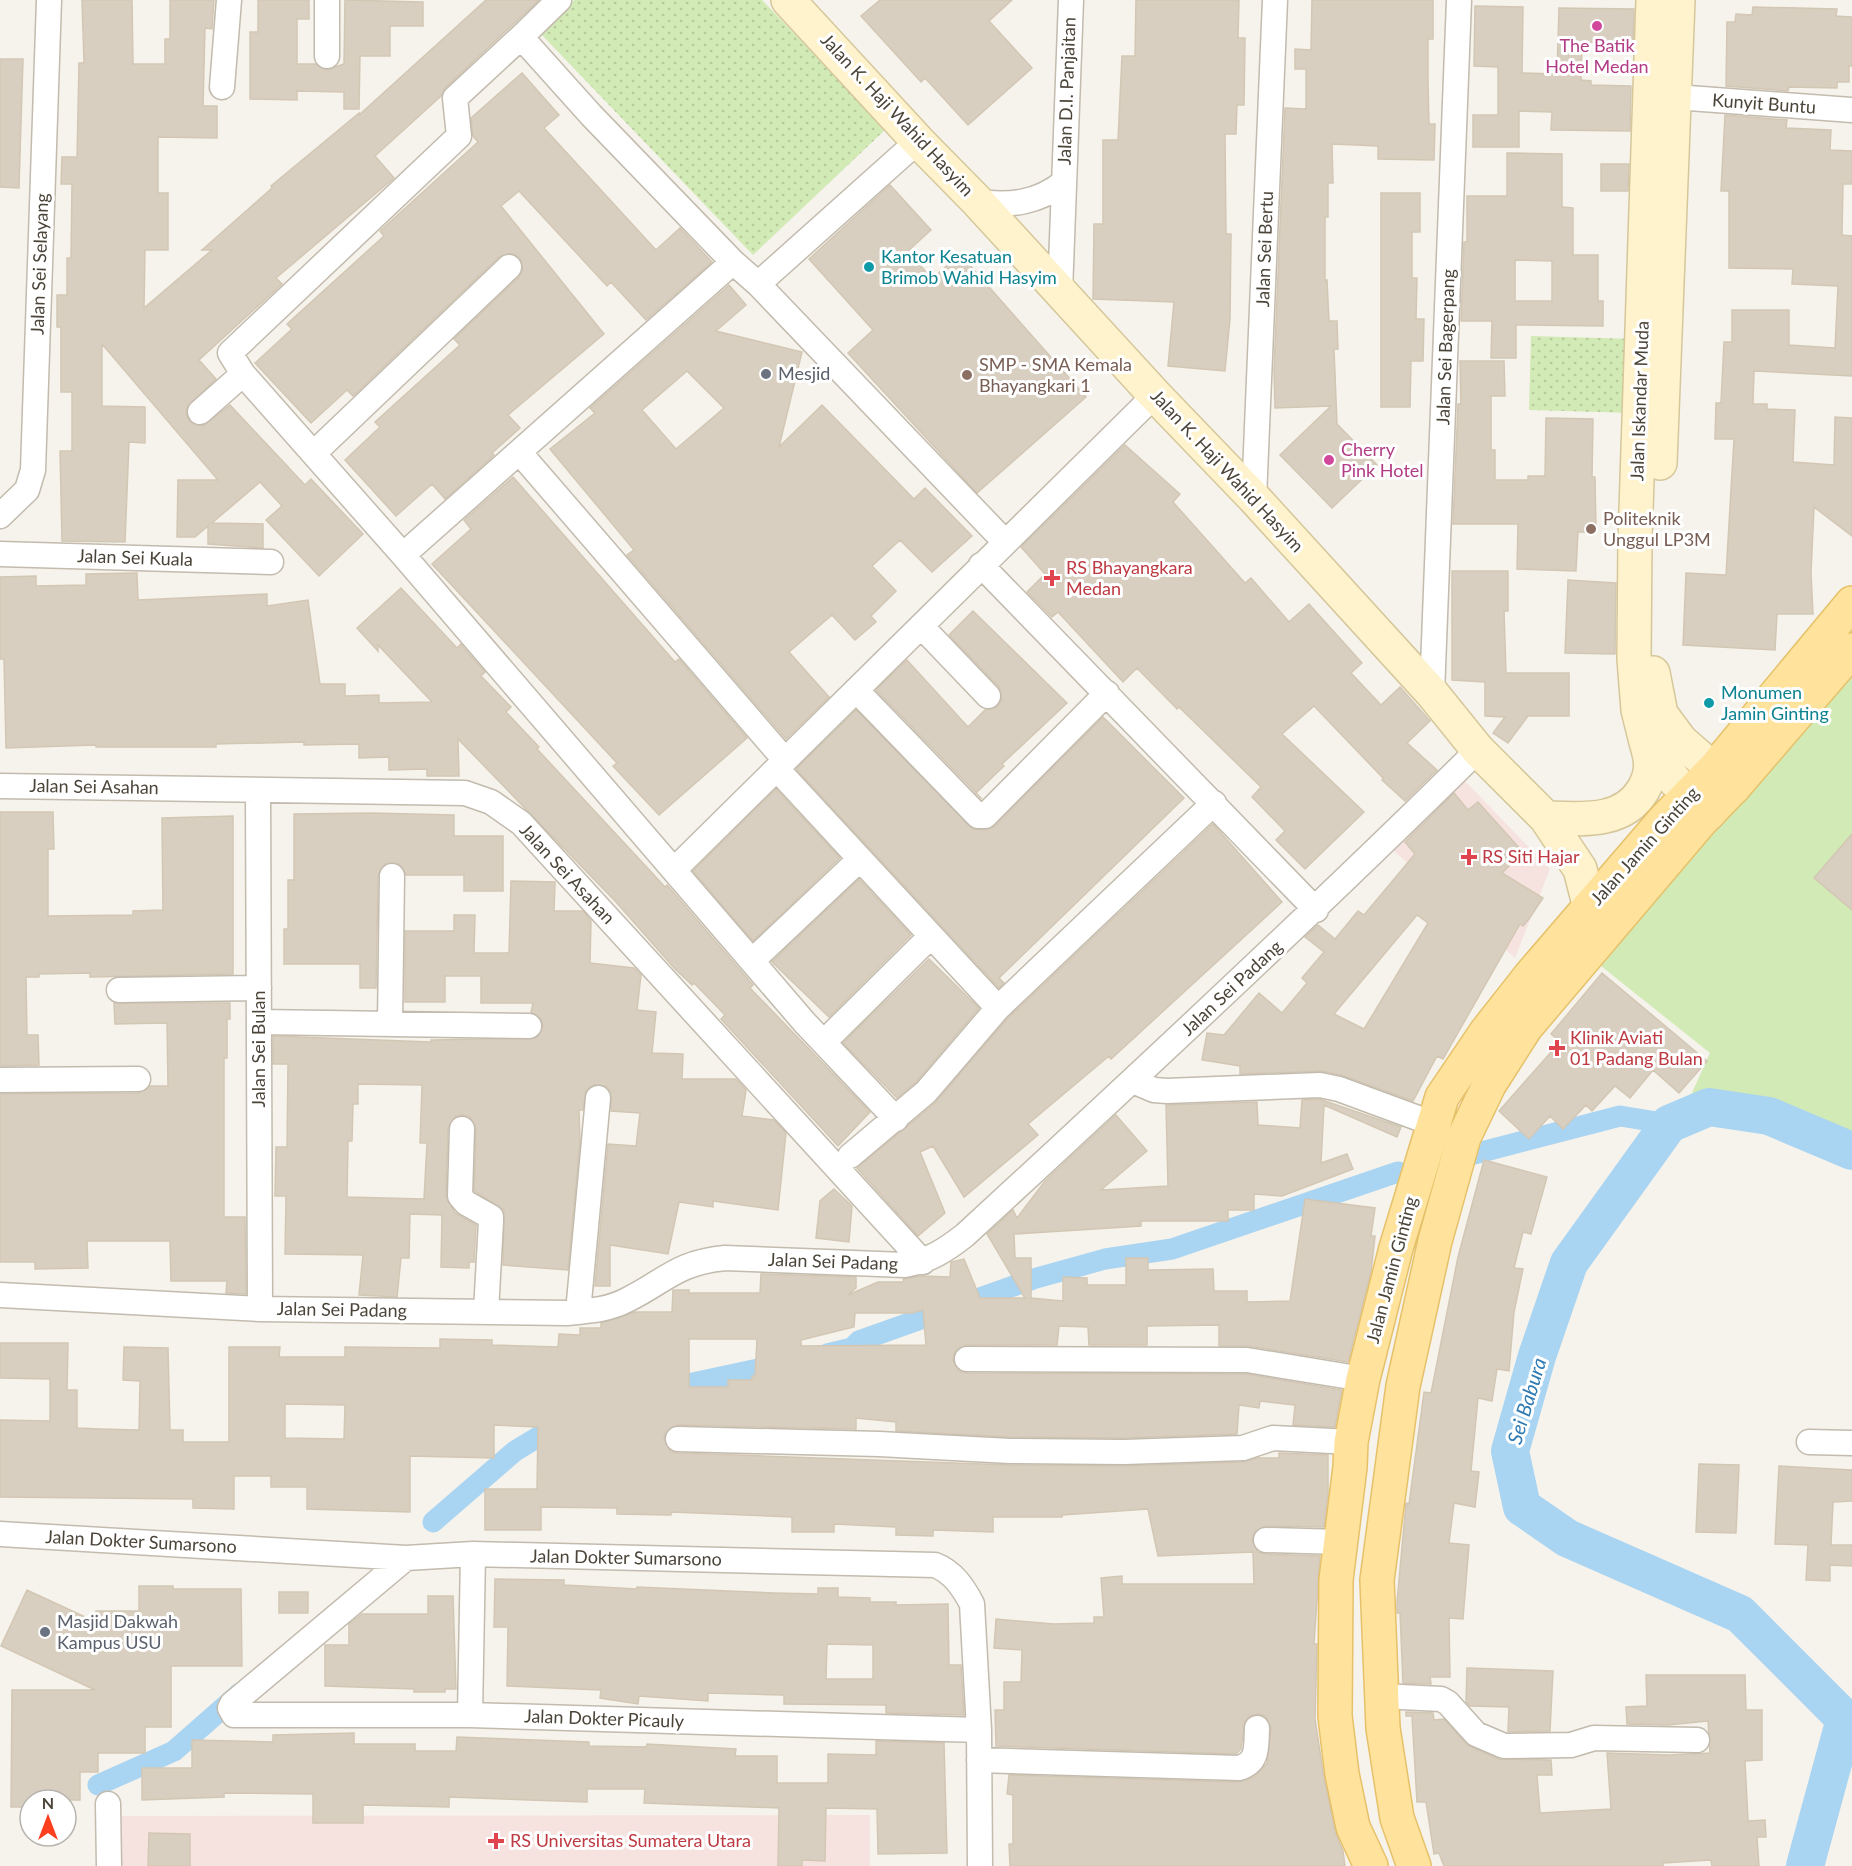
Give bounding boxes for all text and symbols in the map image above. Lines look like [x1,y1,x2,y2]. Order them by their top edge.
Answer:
street label: Jalan D.I. Panjaitan [1052,17,1080,165]
marker: The Batik Hotel Medan [1590,19,1604,33]
street label: Jalan K. Haji Wahid Hasyim [817,28,979,200]
place label: The Batik Hotel Medan [1545,34,1649,77]
street label: Kunyit Buntu [1711,88,1817,118]
street label: Jalan Sei Bertu [1251,190,1277,307]
street label: Jalan Sei Selayang [26,193,52,335]
place label: Kantor Kesatuan Brimob Wahid Hasyim [881,245,1057,288]
marker: Kantor Kesatuan Brimob Wahid Hasyim [862,260,876,274]
street label: Jalan Sei Bagerpang [1431,268,1459,425]
street label: Jalan Iskandar Muda [1625,321,1653,481]
place label: SMP - SMA Kemala Bhayangkari 1 [979,353,1132,396]
place label: Mesjid [778,362,830,384]
marker: Mesjid [759,367,773,381]
marker: SMP - SMA Kemala Bhayangkari 1 [960,368,974,382]
street label: Jalan K. Haji Wahid Hasyim [1147,384,1309,556]
place label: Cherry Pink Hotel [1341,438,1424,481]
marker: Cherry Pink Hotel [1322,453,1336,467]
place label: Politeknik Unggul LP3M [1603,507,1711,550]
marker: Politeknik Unggul LP3M [1584,522,1598,536]
street label: Jalan Sei Kuala [77,544,193,570]
place label: RS Bhayangkara Medan [1066,556,1193,599]
marker: RS Bhayangkara Medan [1043,569,1061,587]
place label: Monumen Jamin Ginting [1721,681,1829,724]
marker: Monumen Jamin Ginting [1702,696,1716,710]
street label: Jalan Sei Asahan [29,774,159,798]
street label: Jalan Jamin Ginting [1585,782,1703,909]
street label: Jalan Sei Asahan [516,818,620,928]
place label: RS Siti Hajar [1482,845,1580,867]
marker: RS Siti Hajar [1460,848,1478,866]
street label: Jalan Sei Padang [1176,935,1286,1040]
street label: Jalan Sei Bulan [247,991,269,1107]
place label: Klinik Aviati 01 Padang Bulan [1570,1026,1703,1069]
marker: Klinik Aviati 01 Padang Bulan [1548,1039,1566,1057]
street label: Jalan Jamin Ginting [1361,1194,1421,1346]
street label: Jalan Sei Padang [768,1248,898,1274]
street label: Jalan Sei Padang [277,1297,407,1321]
water label: Sei Babura [1502,1355,1550,1447]
street label: Jalan Dokter Sumarsono [45,1525,237,1557]
street label: Jalan Dokter Sumarsono [530,1544,722,1570]
place label: Masjid Dakwah Kampus USU [57,1610,178,1653]
marker: Masjid Dakwah Kampus USU [38,1625,52,1639]
street label: Jalan Dokter Picauly [524,1704,685,1732]
north arrow [18,1788,78,1848]
text: N [42,1793,54,1812]
place label: RS Universitas Sumatera Utara [510,1829,751,1851]
marker: RS Universitas Sumatera Utara [487,1832,505,1850]

